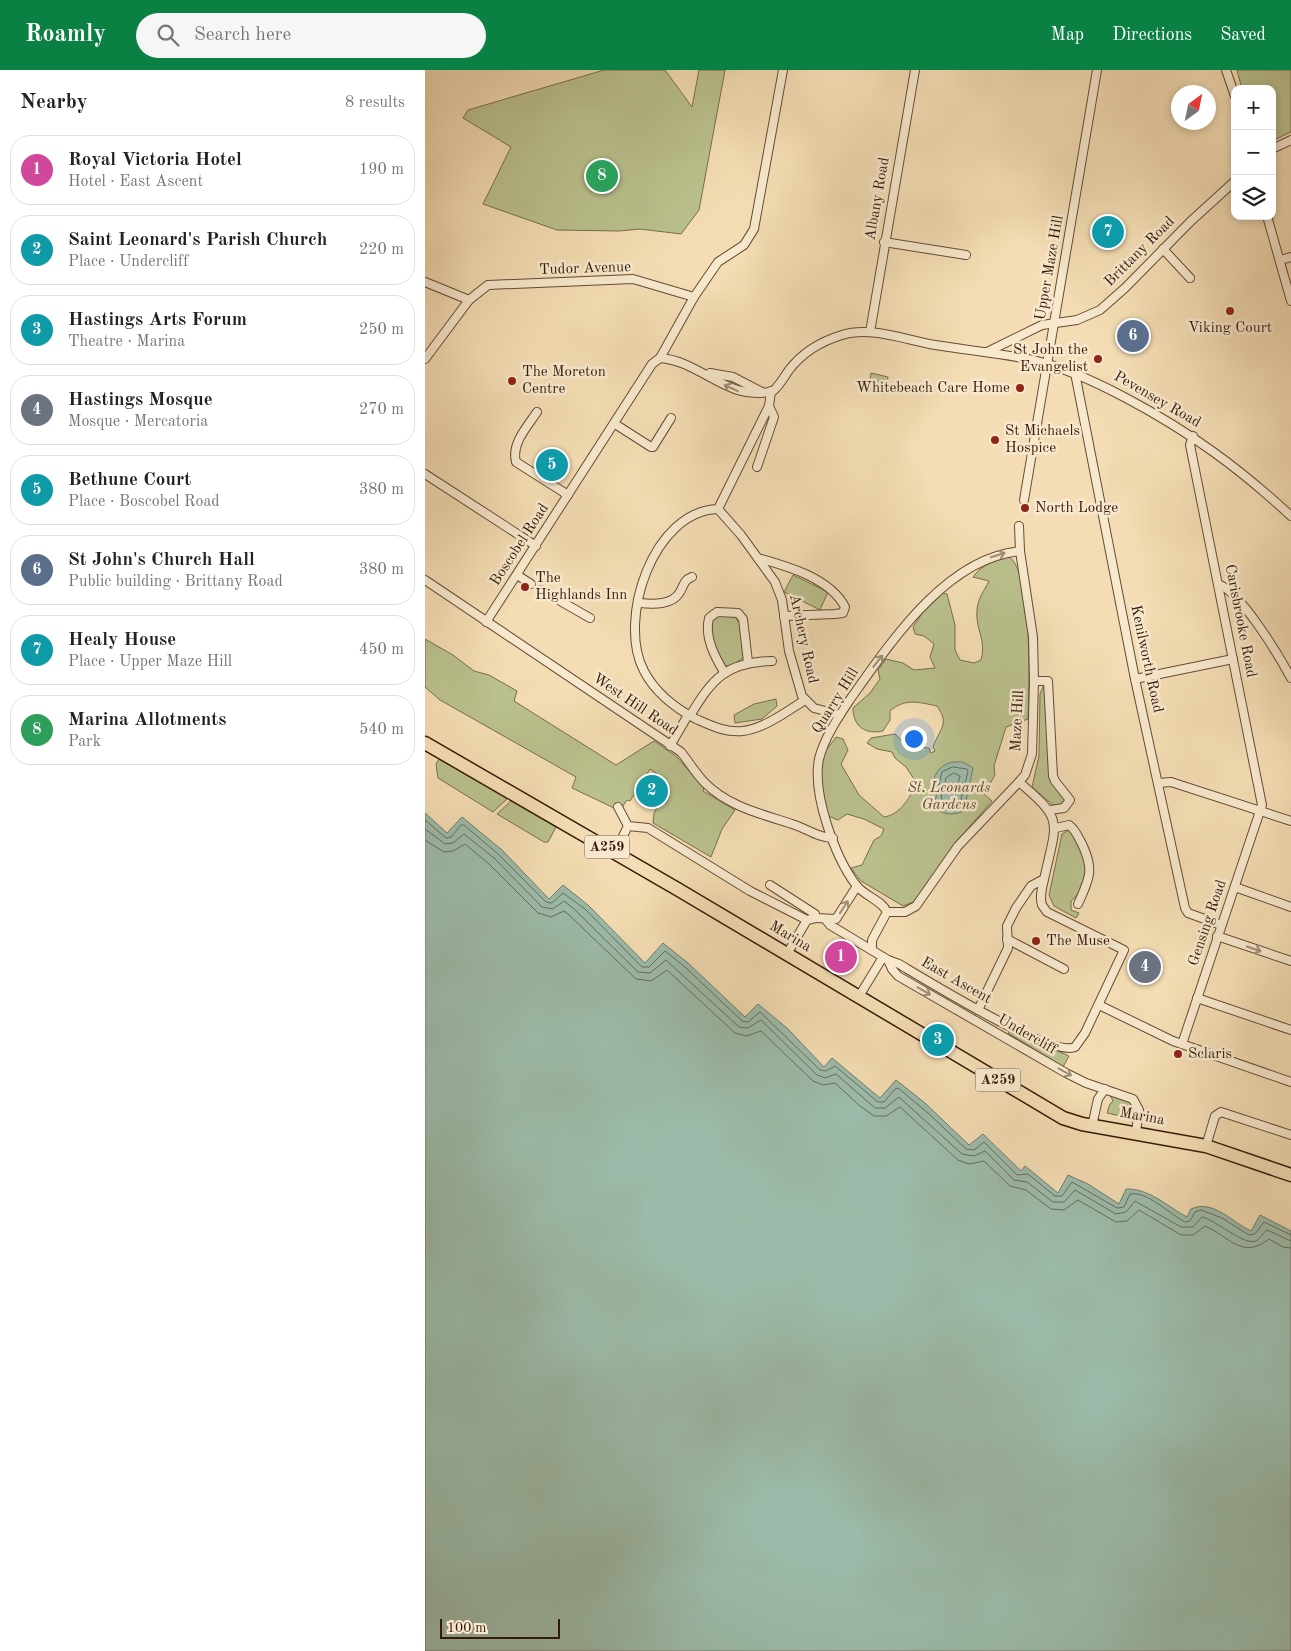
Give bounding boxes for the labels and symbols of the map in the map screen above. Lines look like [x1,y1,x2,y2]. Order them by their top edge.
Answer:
north arrow [1171,85,1216,130]
street label: Albany Road [863,156,893,242]
pin: 8 [586,157,618,195]
pin: 7 [1092,213,1124,251]
street label: Upper Maze Hill [1033,214,1067,322]
street label: Brittany Road [1102,214,1178,290]
street label: Tudor Avenue [539,260,631,278]
marker: Viking Court [1224,305,1236,317]
pin: 6 [1117,317,1149,355]
place label: Viking Court [1188,321,1272,336]
place label: St John the Evangelist [1013,343,1088,375]
marker: St John the Evangelist [1092,353,1104,365]
place label: The Moreton Centre [522,365,606,397]
street label: Pevensey Road [1111,369,1203,431]
marker: The Moreton Centre [506,375,518,387]
place label: Whitebeach Care Home [856,381,1010,396]
one-way arrow [724,382,739,392]
marker: Whitebeach Care Home [1014,382,1026,394]
place label: St Michaels Hospice [1005,424,1080,456]
marker: St Michaels Hospice [989,434,1001,446]
pin: 5 [536,446,568,484]
street label: Boscobel Road [488,501,552,589]
place label: North Lodge [1035,501,1118,516]
marker: North Lodge [1019,502,1031,514]
one-way arrow [989,550,1005,560]
street label: Carisbrooke Road [1222,563,1258,679]
place label: The Highlands Inn [535,571,627,603]
marker: The Highlands Inn [519,581,531,593]
street label: Archery Road [786,593,820,685]
street label: Kenilworth Road [1127,604,1165,715]
one-way arrow [873,655,884,668]
street label: Quarry Hill [810,666,862,736]
street label: West Hill Road [590,671,680,739]
street label: Maze Hill [1009,690,1027,752]
your location [901,726,927,752]
pin: 2 [636,772,668,810]
park label: St. Leonards Gardens [907,781,991,813]
road number: A259 [585,836,629,859]
street label: Gensing Road [1186,878,1230,968]
one-way arrow [839,900,849,914]
street label: Marina [767,919,814,955]
place label: The Muse [1046,934,1110,949]
marker: The Muse [1030,935,1042,947]
pin: 1 [825,938,857,976]
one-way arrow [1246,945,1261,954]
pin: 4 [1129,948,1161,986]
street label: East Ascent [918,955,994,1007]
one-way arrow [916,986,931,996]
street label: Undercliff [995,1012,1060,1058]
pin: 3 [922,1021,954,1059]
place label: Sclaris [1188,1047,1232,1062]
marker: Sclaris [1172,1048,1184,1060]
road number: A259 [975,1068,1021,1092]
one-way arrow [1057,1068,1071,1078]
street label: Marina [1118,1106,1166,1128]
scale bar [440,1616,560,1639]

